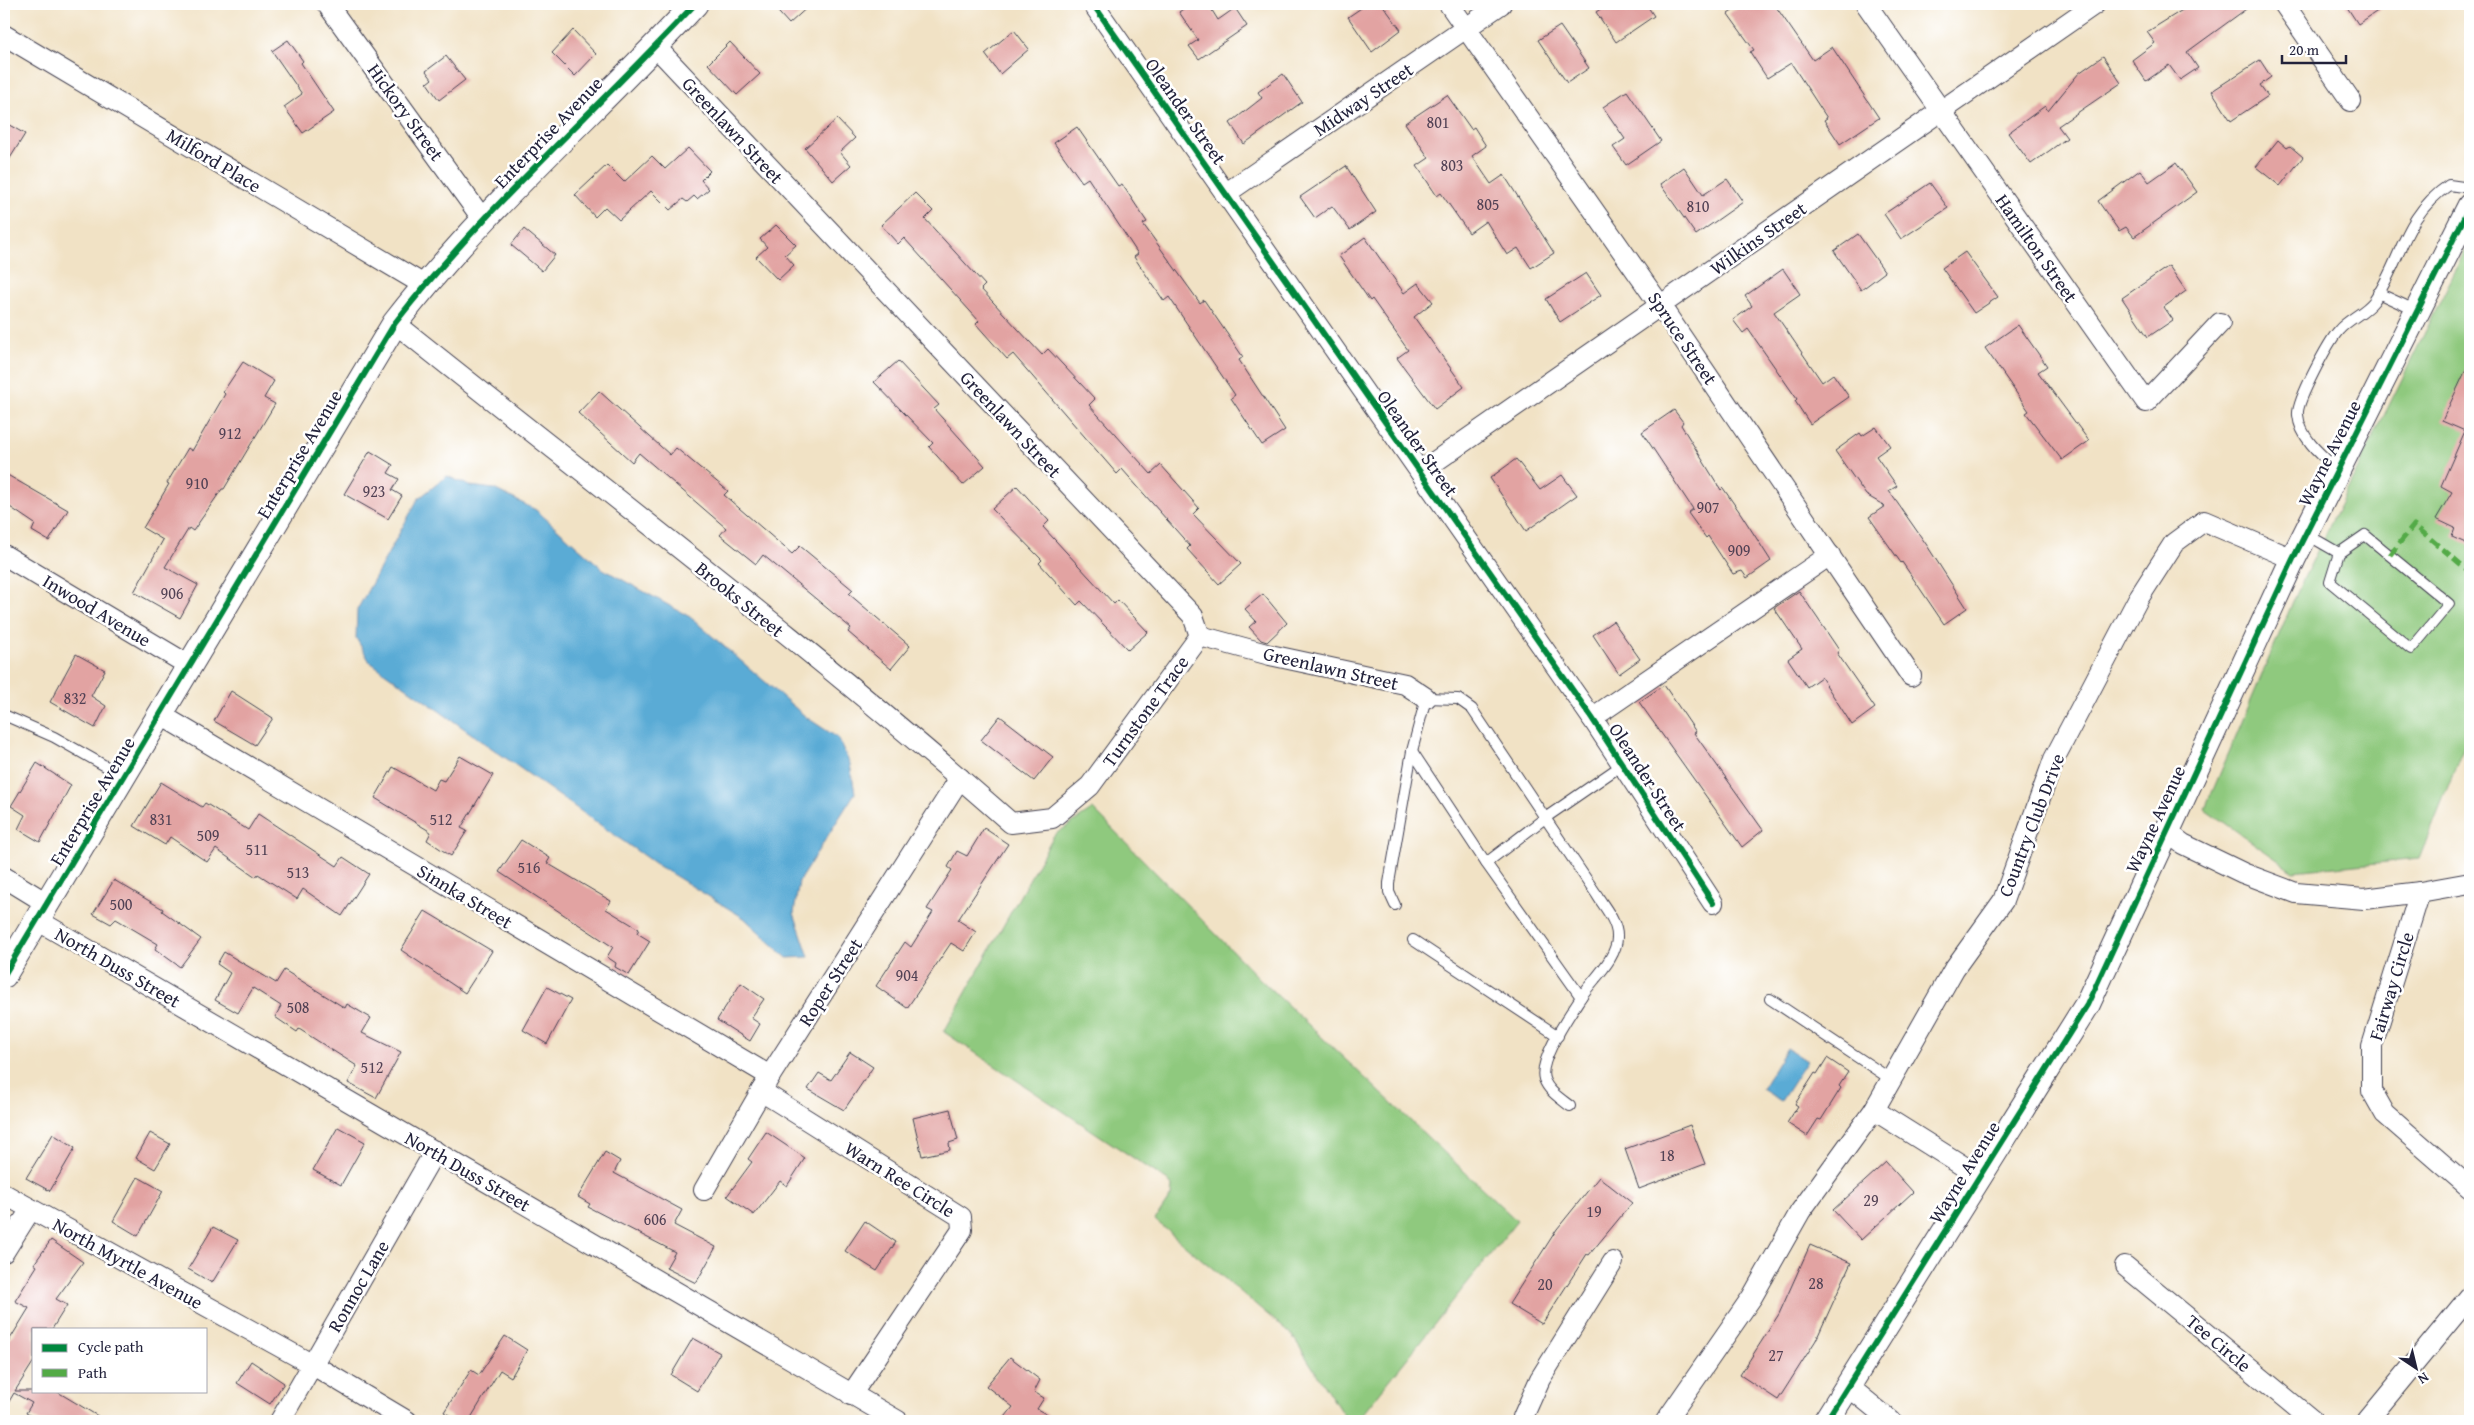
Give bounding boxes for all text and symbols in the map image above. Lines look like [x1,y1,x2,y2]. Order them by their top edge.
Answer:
scale bar [2282,32,2345,64]
text: 20 m [2289,39,2320,60]
street label: Oleander Street [1139,52,1233,170]
street label: Midway Street [1308,55,1419,143]
street label: Hickory Street [361,57,451,167]
street label: Enterprise Avenue [487,70,609,194]
street label: Greenlawn Street [676,70,790,190]
house number: 801 [1426,110,1450,134]
street label: Milford Place [161,121,267,199]
house number: 803 [1440,153,1464,177]
street label: Hamilton Street [1989,188,2085,308]
house number: 805 [1476,192,1500,216]
house number: 810 [1686,194,1710,218]
street label: Wilkins Street [1704,194,1812,282]
street label: Spruce Street [1641,286,1725,391]
street label: Greenlawn Street [954,364,1068,484]
street label: Enterprise Avenue [249,384,349,524]
street label: Oleander Street [1371,384,1465,502]
street label: Wayne Avenue [2290,395,2368,511]
house number: 912 [218,421,242,445]
house number: 910 [185,471,209,495]
house number: 923 [362,479,386,503]
house number: 907 [1696,495,1720,519]
house number: 909 [1727,538,1751,562]
street label: Brooks Street [690,554,791,644]
street label: Inwood Avenue [38,567,156,653]
house number: 906 [160,581,184,605]
street label: Greenlawn Street [1261,639,1402,697]
street label: Turnstone Trace [1095,649,1195,773]
house number: 832 [63,686,87,710]
street label: Oleander Street [1602,717,1694,837]
street label: Enterprise Avenue [42,731,142,871]
street label: Country Club Drive [1991,749,2071,901]
street label: Wayne Avenue [2118,760,2192,877]
house number: 831 [149,807,173,831]
house number: 512 [429,807,453,831]
house number: 509 [196,823,220,847]
house number: 511 [245,837,269,861]
house number: 516 [517,855,541,879]
street label: Sinnka Street [412,856,518,936]
house number: 513 [286,860,310,884]
house number: 500 [109,892,133,916]
street label: North Duss Street [50,920,186,1014]
street label: Fairway Circle [2361,928,2421,1044]
street label: Roper Street [791,932,869,1032]
house number: 904 [895,963,919,987]
house number: 508 [286,995,310,1019]
house number: 512 [360,1055,384,1079]
street label: Wayne Avenue [1921,1115,2007,1229]
street label: North Duss Street [400,1124,536,1218]
street label: Warn Ree Circle [839,1134,961,1224]
house number: 18 [1659,1143,1675,1167]
house number: 29 [1863,1188,1879,1212]
house number: 19 [1586,1199,1602,1223]
house number: 606 [643,1207,667,1231]
street label: North Myrtle Avenue [48,1210,208,1316]
street label: Ronnoc Lane [320,1235,396,1337]
house number: 28 [1808,1271,1824,1295]
house number: 20 [1537,1272,1553,1296]
street label: Tee Circle [2180,1307,2258,1379]
legend [32,1328,208,1392]
text: Cycle path [78,1336,144,1357]
north arrow [2392,1342,2442,1392]
house number: 27 [1768,1343,1784,1367]
text: Path [78,1362,107,1383]
text: N [2413,1368,2433,1390]

